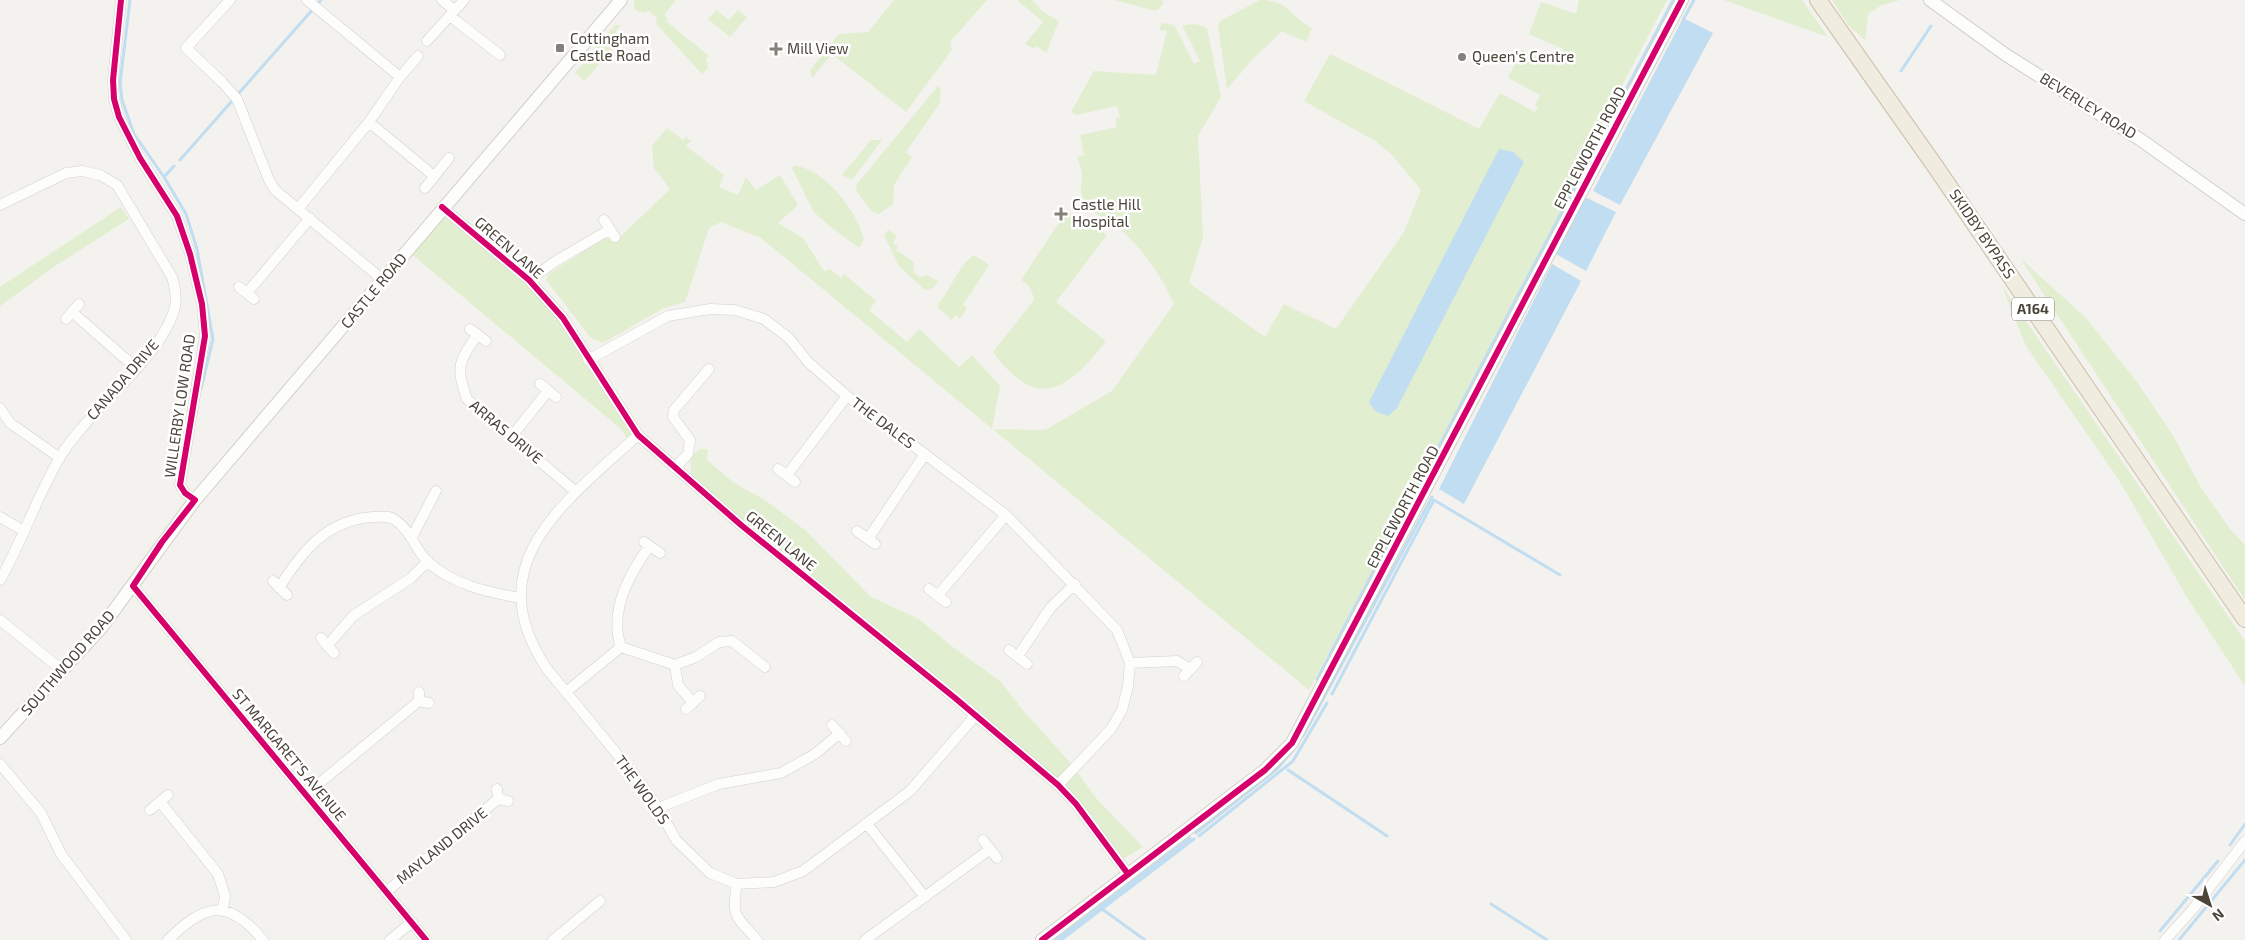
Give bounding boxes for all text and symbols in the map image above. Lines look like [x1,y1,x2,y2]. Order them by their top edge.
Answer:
place label: Cottingham Castle Road [570,29,651,64]
place label: Mill View [787,39,849,57]
marker: Cottingham Castle Road [554,42,566,54]
marker: Mill View [769,42,783,56]
place label: Queen's Centre [1472,47,1574,66]
marker: Queen's Centre [1456,51,1468,63]
street label: BEVERLEY ROAD [2037,68,2140,142]
street label: EPPLEWORTH ROAD [1549,83,1629,212]
street label: SKIDBY BYPASS [1946,185,2019,282]
place label: Castle Hill Hospital [1072,195,1141,230]
marker: Castle Hill Hospital [1054,207,1068,221]
street label: GREEN LANE [472,212,548,282]
street label: CASTLE ROAD [336,249,410,332]
road number: A164 [2012,298,2054,320]
street label: WILLERBY LOW ROAD [160,333,198,479]
street label: CANADA DRIVE [82,335,162,423]
street label: THE DALES [849,393,919,452]
street label: ARRAS DRIVE [467,396,547,467]
street label: EPPLEWORTH ROAD [1362,442,1442,571]
street label: GREEN LANE [743,506,820,574]
street label: SOUTHWOOD ROAD [17,606,118,719]
street label: ST MARGARET'S AVENUE [229,685,350,824]
street label: THE WOLDS [612,752,674,827]
street label: MAYLAND DRIVE [392,803,490,887]
north arrow [2185,880,2235,930]
text: N [2209,906,2228,925]

